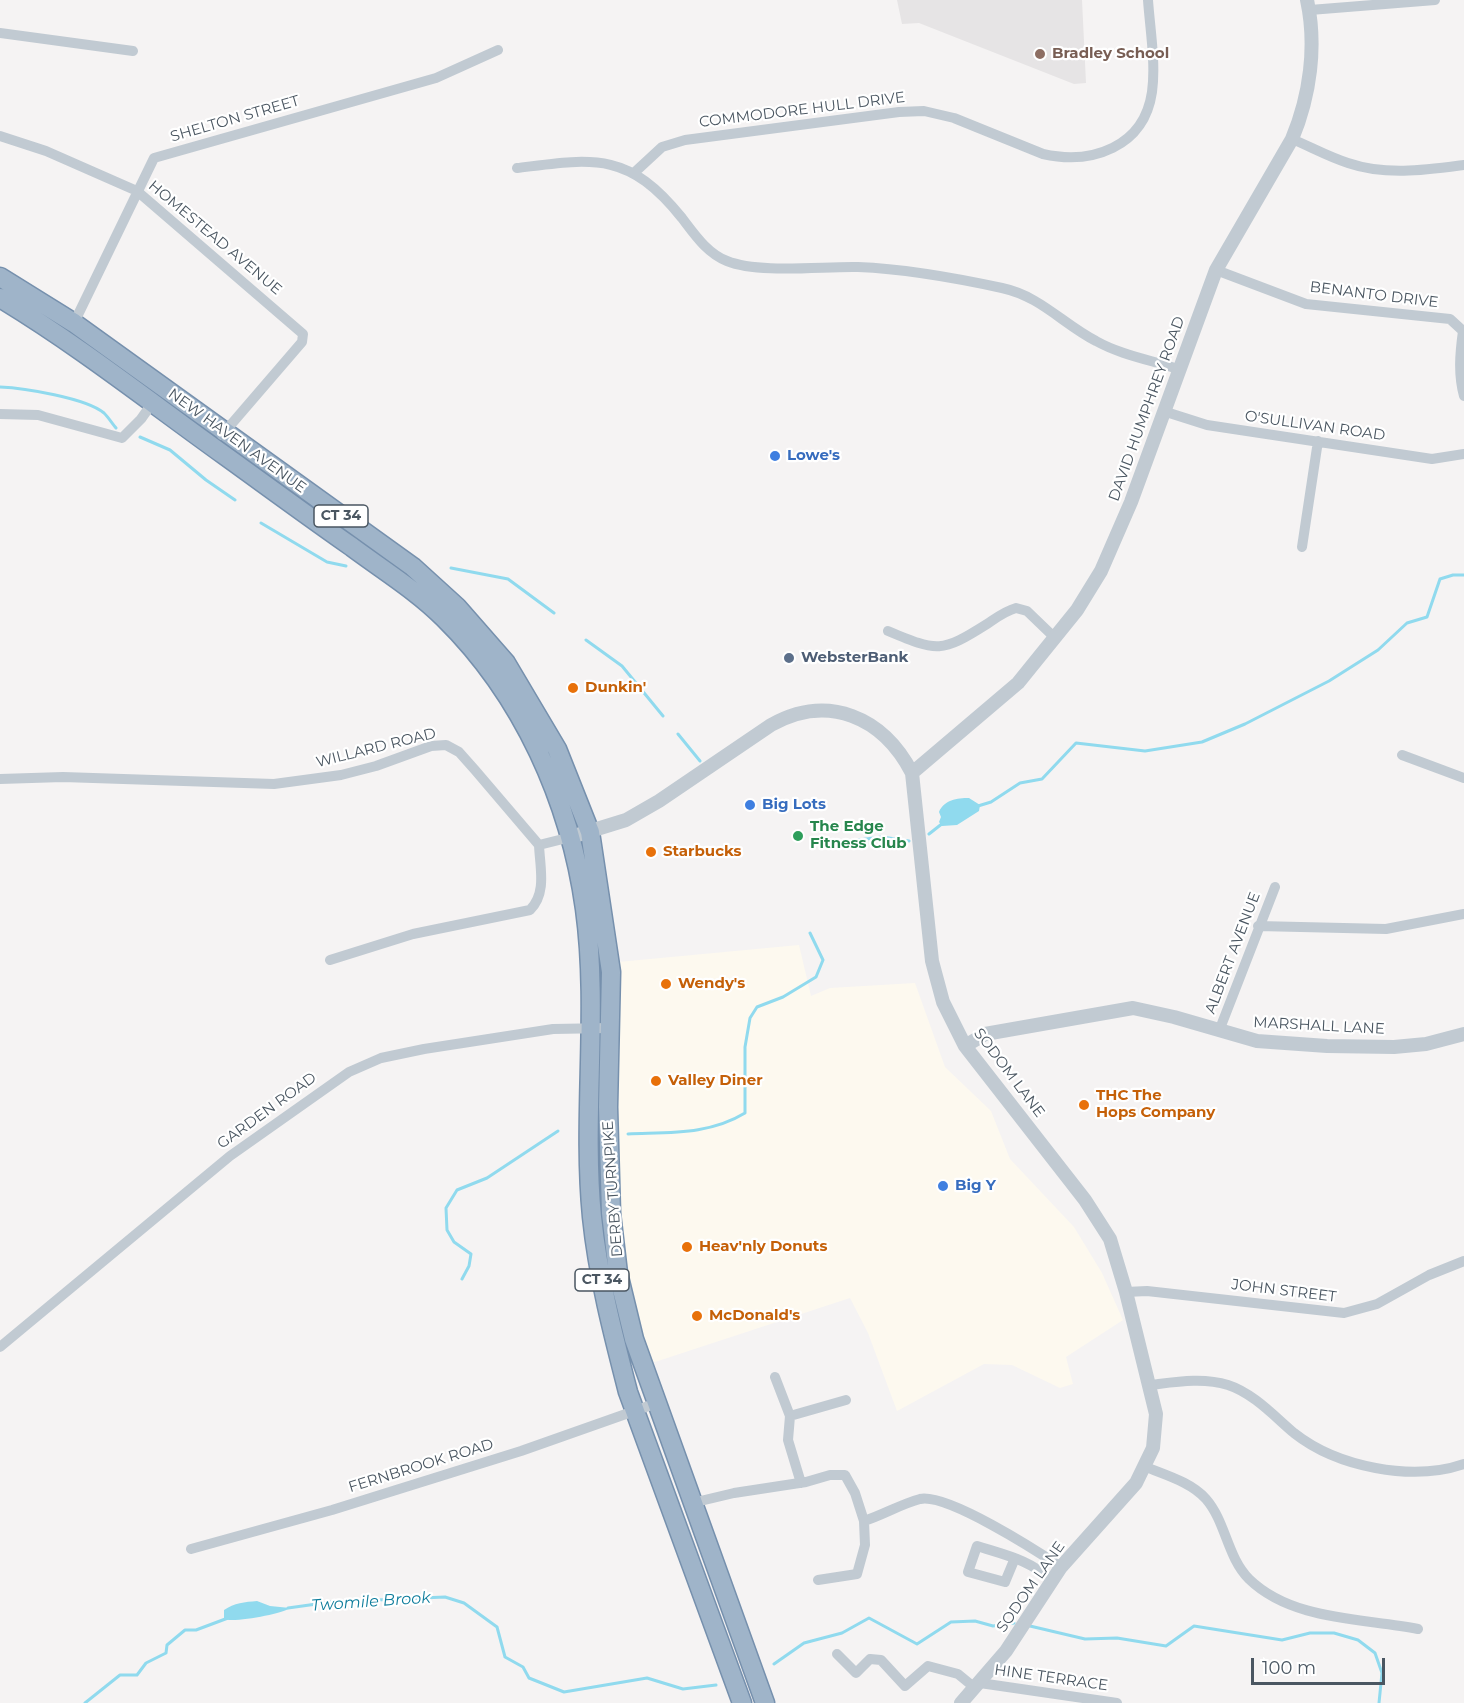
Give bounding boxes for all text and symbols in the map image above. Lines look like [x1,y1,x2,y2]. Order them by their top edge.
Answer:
place label: Bradley School [1052,45,1169,63]
marker: Bradley School [1033,47,1047,61]
street label: COMMODORE HULL DRIVE [698,88,906,132]
street label: SHELTON STREET [168,92,302,146]
street label: HOMESTEAD AVENUE [145,177,285,299]
street label: BENANTO DRIVE [1309,278,1439,312]
street label: DAVID HUMPHREY ROAD [1105,314,1189,504]
street label: NEW HAVEN AVENUE [165,385,309,497]
street label: O'SULLIVAN ROAD [1244,407,1386,445]
place label: Lowe's [787,447,840,465]
marker: Lowe's [768,449,782,463]
road number: CT 34 [314,505,368,527]
place label: WebsterBank [801,649,908,667]
marker: WebsterBank [782,651,796,665]
place label: Dunkin' [585,679,646,697]
marker: Dunkin' [566,681,580,695]
street label: WILLARD ROAD [314,724,438,772]
place label: Big Lots [762,796,826,814]
marker: Big Lots [743,798,757,812]
place label: The Edge Fitness Club [810,818,907,853]
marker: The Edge Fitness Club [791,829,805,843]
place label: Starbucks [663,843,741,861]
marker: Starbucks [644,845,658,859]
street label: ALBERT AVENUE [1202,890,1264,1016]
place label: Wendy's [678,975,745,993]
marker: Wendy's [659,977,673,991]
street label: MARSHALL LANE [1253,1014,1385,1038]
street label: SODOM LANE [970,1025,1048,1121]
street label: GARDEN ROAD [214,1069,320,1153]
place label: Valley Diner [668,1072,763,1090]
marker: Valley Diner [649,1074,663,1088]
place label: THC The Hops Company [1096,1087,1215,1122]
marker: THC The Hops Company [1077,1098,1091,1112]
street label: DERBY TURNPIKE [599,1120,627,1258]
place label: Big Y [955,1177,996,1195]
marker: Big Y [936,1179,950,1193]
place label: Heav'nly Donuts [699,1238,827,1256]
marker: Heav'nly Donuts [680,1240,694,1254]
road number: CT 34 [575,1269,629,1291]
street label: JOHN STREET [1230,1276,1338,1306]
place label: McDonald's [709,1307,800,1325]
marker: McDonald's [690,1309,704,1323]
street label: FERNBROOK ROAD [346,1435,496,1497]
street label: SODOM LANE [993,1538,1069,1636]
water label: Twomile Brook [311,1588,431,1616]
scale bar [1254,1646,1388,1684]
text: 100 m [1262,1657,1316,1679]
street label: HINE TERRACE [993,1661,1109,1695]

